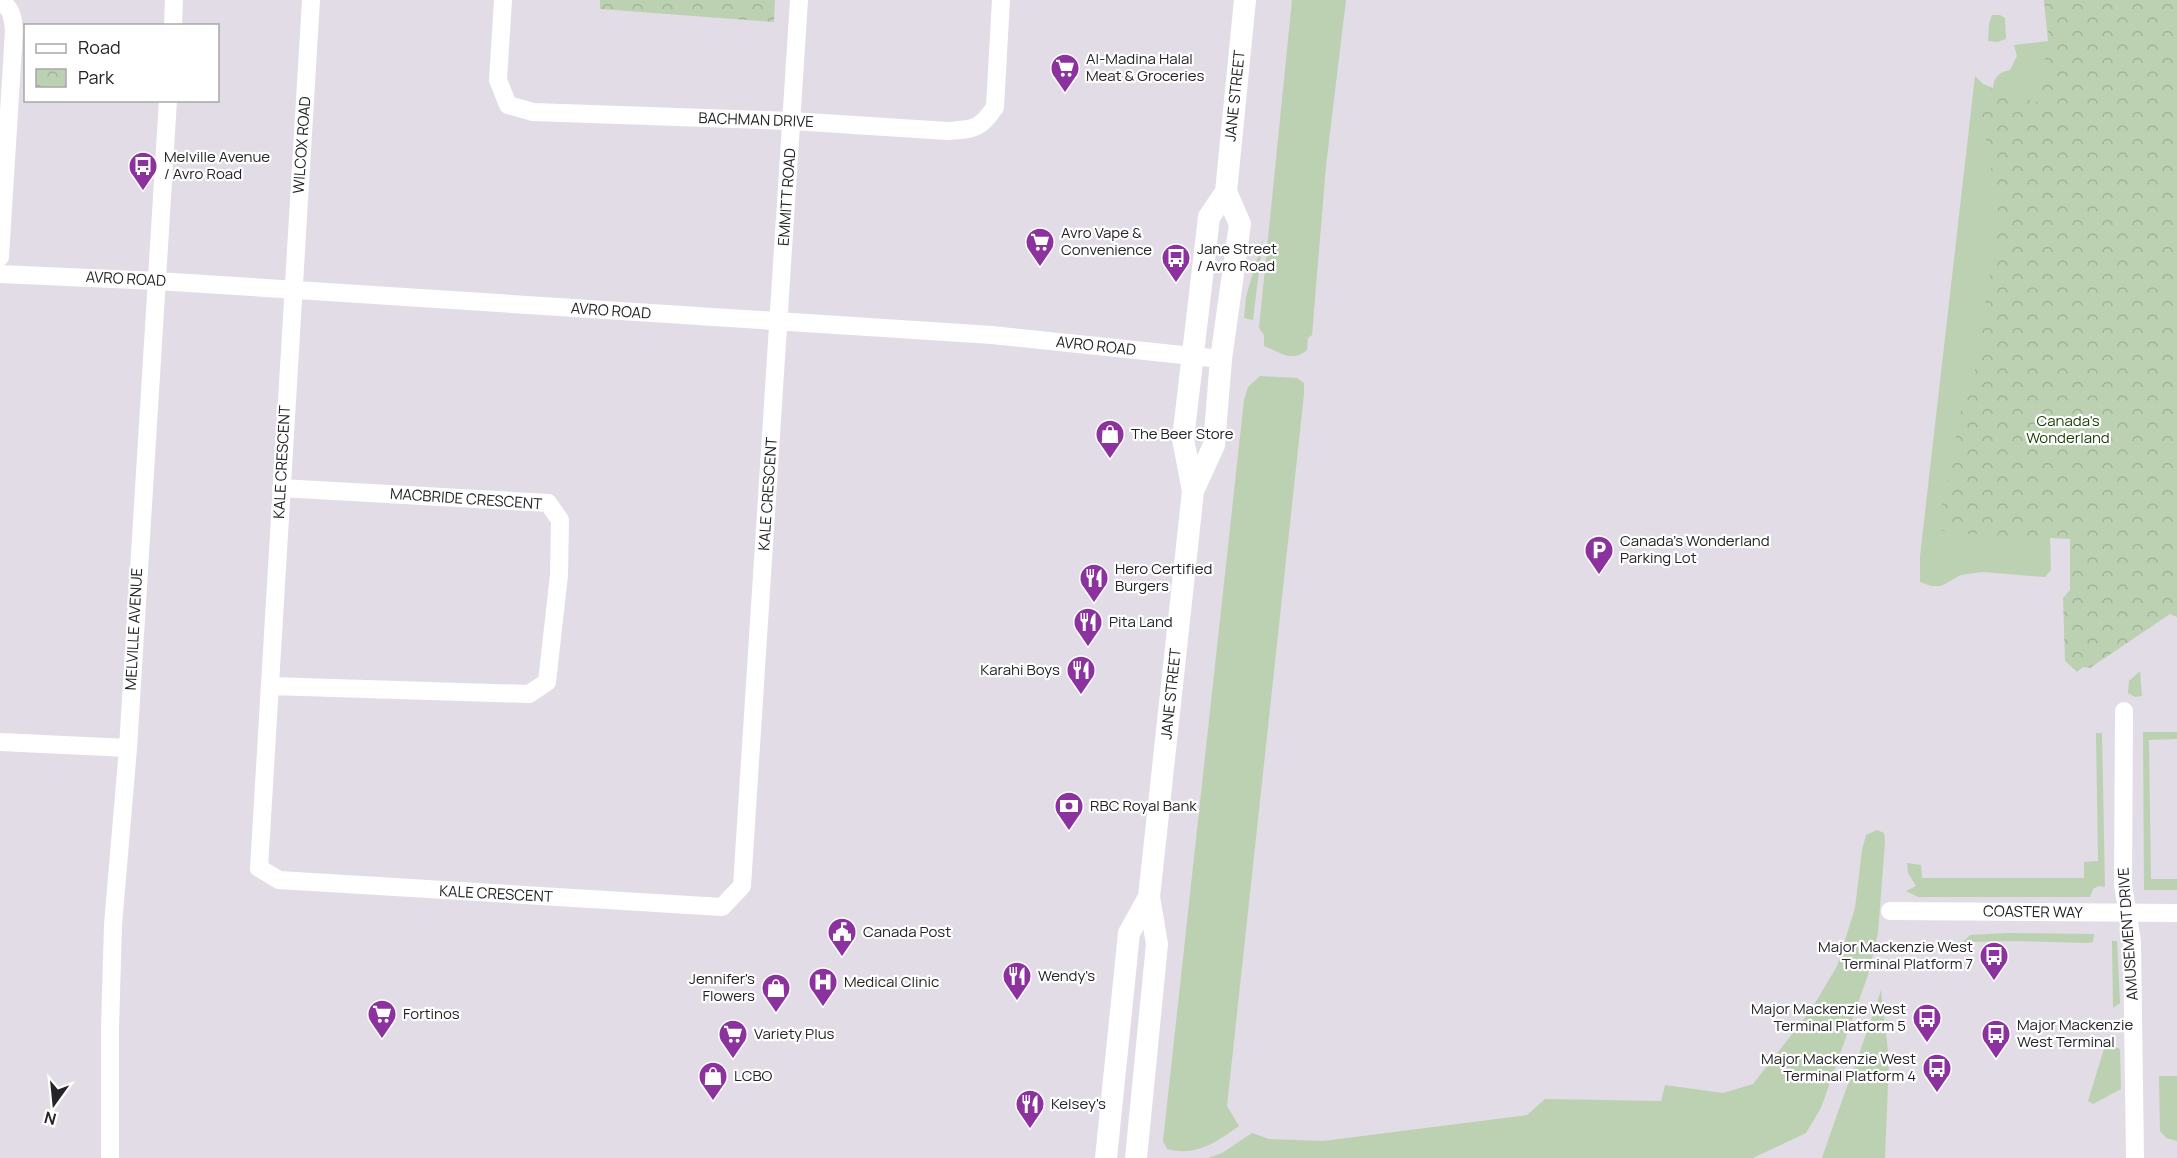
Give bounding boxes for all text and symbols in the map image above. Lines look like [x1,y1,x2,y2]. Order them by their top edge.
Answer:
legend [24,24,219,102]
text: Road [78,35,121,59]
place label: Al-Madina Halal Meat & Groceries [1086,48,1205,86]
street label: JANE STREET [1219,49,1250,143]
supermarket icon: Al-Madina Halal Meat & Groceries [1049,52,1081,94]
text: Park [78,65,115,89]
street label: WILCOX ROAD [288,96,315,194]
street label: BACHMAN DRIVE [698,107,814,132]
place label: Melville Avenue / Avro Road [164,146,270,184]
street label: EMMITT ROAD [773,147,800,247]
bus stop icon: Melville Avenue / Avro Road [127,150,159,192]
place label: Avro Vape & Convenience [1061,222,1152,260]
supermarket icon: Avro Vape & Convenience [1024,226,1056,268]
place label: Jane Street / Avro Road [1197,238,1277,276]
bus stop icon: Jane Street / Avro Road [1160,242,1192,284]
street label: AVRO ROAD [85,266,167,291]
street label: AVRO ROAD [570,297,652,324]
street label: AVRO ROAD [1055,331,1137,360]
street label: KALE CRESCENT [268,405,295,519]
park label: Canada's Wonderland [2026,410,2110,448]
shop icon: The Beer Store [1094,418,1126,460]
place label: The Beer Store [1131,423,1234,444]
street label: KALE CRESCENT [753,436,782,551]
street label: MACBRIDE CRESCENT [389,483,543,514]
place label: Canada's Wonderland Parking Lot [1620,530,1770,568]
parking icon: Canada's Wonderland Parking Lot [1583,534,1615,576]
place label: Hero Certified Burgers [1115,558,1212,596]
restaurant icon: Hero Certified Burgers [1078,562,1110,604]
street label: MELVILLE AVENUE [120,567,147,691]
restaurant icon: Pita Land [1072,606,1104,648]
place label: Pita Land [1109,611,1173,632]
street label: JANE STREET [1155,647,1186,741]
restaurant icon: Karahi Boys [1065,654,1097,696]
place label: Karahi Boys [980,659,1060,680]
bank icon: RBC Royal Bank [1053,790,1085,832]
place label: RBC Royal Bank [1090,795,1197,816]
street label: AMUSEMENT DRIVE [2112,867,2143,1001]
street label: KALE CRESCENT [439,880,553,907]
street label: COASTER WAY [1983,900,2084,923]
public building icon: Canada Post [826,916,858,958]
place label: Canada Post [863,921,951,942]
place label: Major Mackenzie West Terminal Platform 7 [1818,936,1973,974]
bus stop icon: Major Mackenzie West Terminal Platform 7 [1978,940,2010,982]
restaurant icon: Wendy's [1001,960,1033,1002]
place label: Wendy's [1038,965,1095,986]
hospital icon: Medical Clinic [807,966,839,1008]
place label: Jennifer's Flowers [689,968,755,1006]
place label: Medical Clinic [844,971,939,992]
shop icon: Jennifer's Flowers [760,972,792,1014]
supermarket icon: Fortinos [366,998,398,1040]
place label: Major Mackenzie West Terminal Platform 5 [1751,998,1906,1036]
bus stop icon: Major Mackenzie West Terminal Platform 5 [1911,1002,1943,1044]
place label: Fortinos [403,1003,460,1024]
place label: Major Mackenzie West Terminal [2017,1014,2133,1052]
supermarket icon: Variety Plus [717,1018,749,1060]
bus stop icon: Major Mackenzie West Terminal [1980,1018,2012,1060]
place label: Variety Plus [754,1023,835,1044]
place label: Major Mackenzie West Terminal Platform 4 [1761,1048,1916,1086]
bus stop icon: Major Mackenzie West Terminal Platform 4 [1921,1052,1953,1094]
shop icon: LCBO [697,1060,729,1102]
place label: LCBO [734,1065,773,1086]
north arrow [24,1074,84,1134]
restaurant icon: Kelsey's [1014,1088,1046,1130]
place label: Kelsey's [1051,1093,1106,1114]
text: N [42,1106,59,1131]

